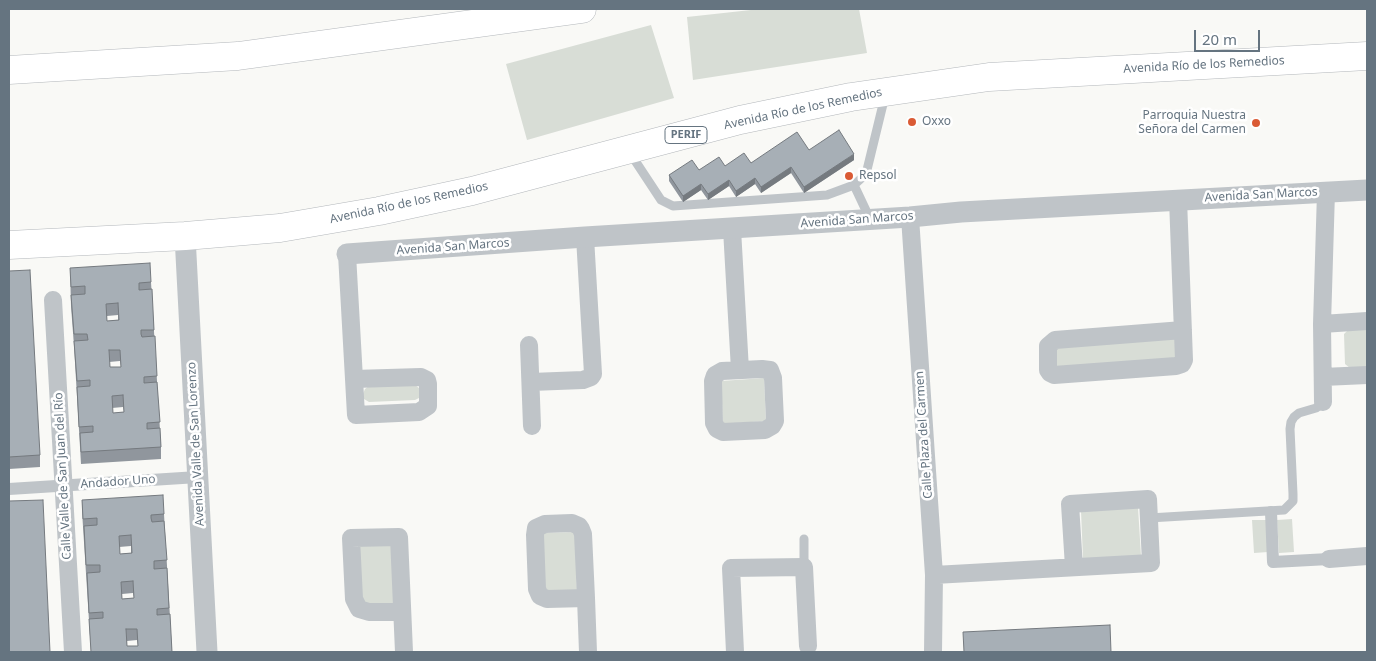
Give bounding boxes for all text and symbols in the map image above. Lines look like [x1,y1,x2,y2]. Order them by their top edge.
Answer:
scale bar [1196,20,1262,52]
text: 20 m [1202,29,1237,49]
street label: Avenida Río de los Remedios [1123,54,1285,76]
street label: Avenida Río de los Remedios [723,85,883,133]
place label: Parroquia Nuestra Señora del Carmen [1138,109,1246,137]
place label: Oxxo [922,115,951,129]
marker: Oxxo [906,116,918,128]
marker: Parroquia Nuestra Señora del Carmen [1250,117,1262,129]
road number: PERIF [665,126,707,144]
place label: Repsol [859,169,897,183]
marker: Repsol [843,170,855,182]
street label: Avenida Río de los Remedios [329,179,489,227]
street label: Avenida San Marcos [1204,185,1318,205]
street label: Avenida San Marcos [800,209,914,231]
street label: Avenida San Marcos [396,236,510,258]
street label: Avenida Valle de San Lorenzo [185,361,207,527]
street label: Calle Plaza del Carmen [912,371,936,499]
street label: Calle Valle de San Juan del Río [51,392,75,560]
street label: Andador Uno [80,472,156,492]

